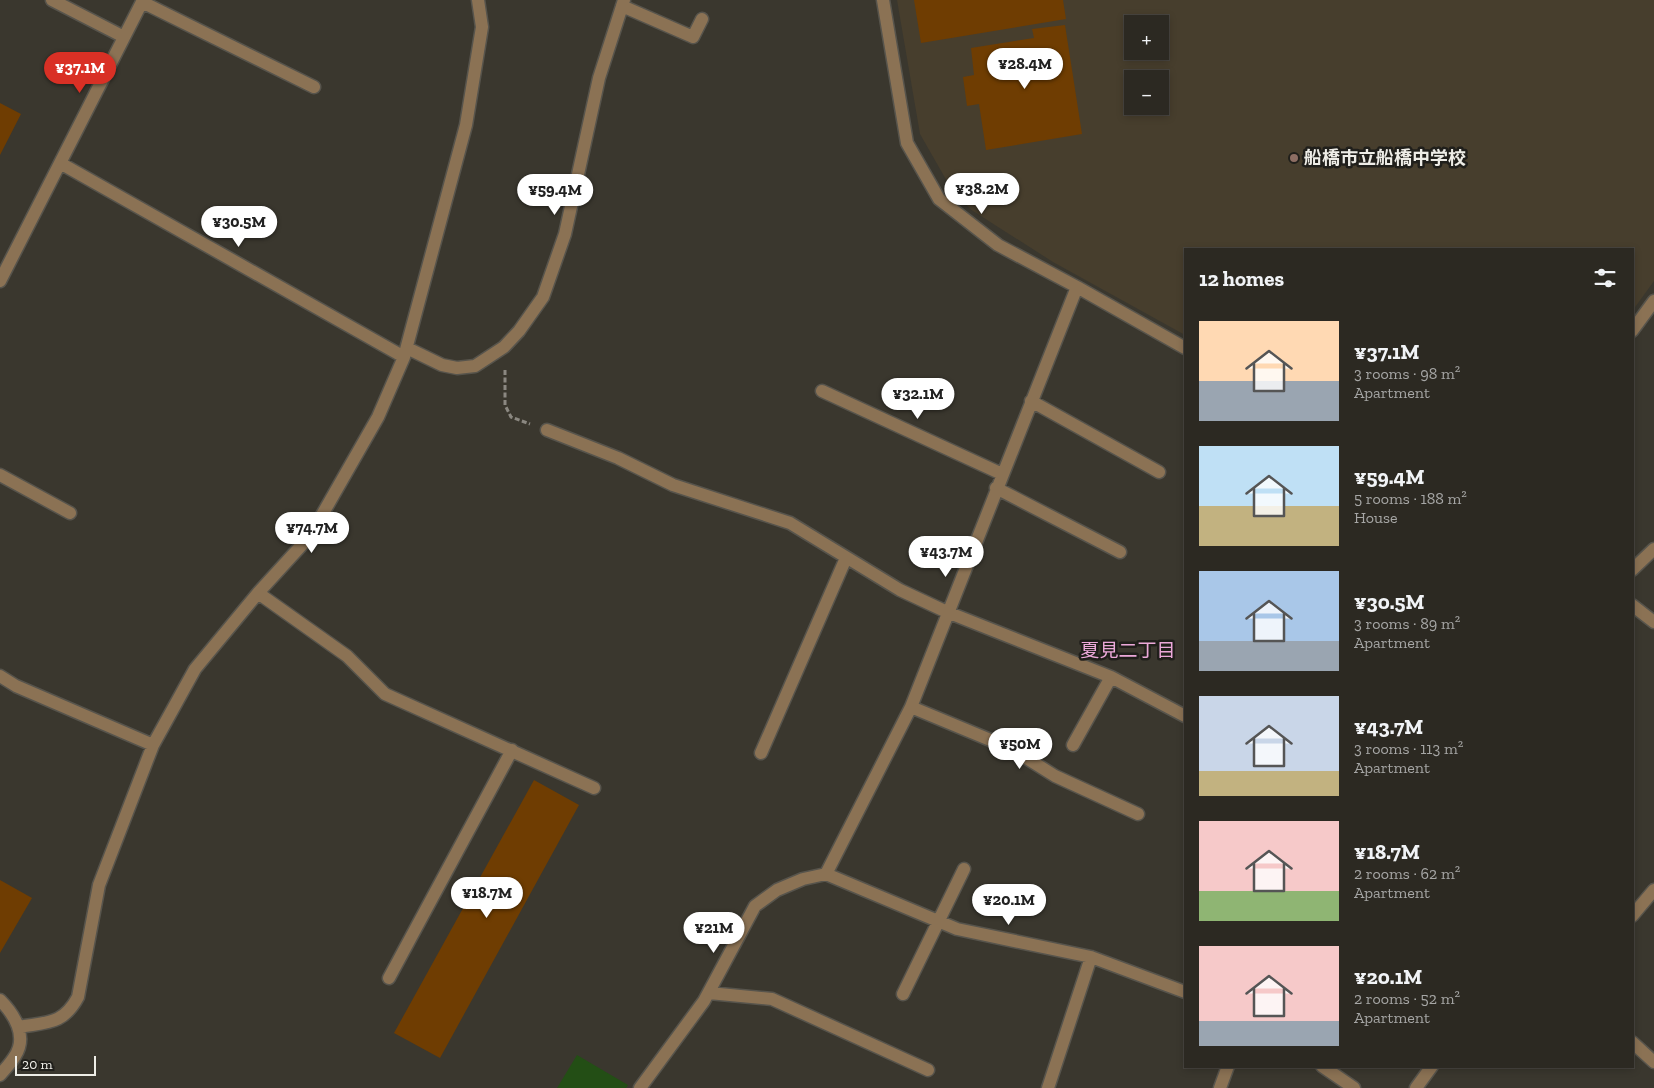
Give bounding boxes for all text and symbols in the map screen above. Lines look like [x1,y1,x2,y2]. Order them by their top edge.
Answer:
map controls [1124,15,1169,115]
button: + [1124,15,1169,60]
pin: ¥28.4M [984,48,1066,90]
pin: ¥37.1M [39,52,121,94]
text: ¥28.4M [998,54,1052,73]
text: ¥37.1M [55,58,105,77]
button: − [1124,70,1169,115]
place label: 船橋市立船橋中学校 [1304,147,1466,169]
marker: 船橋市立船橋中学校 [1288,152,1300,164]
pin: ¥38.2M [941,172,1023,215]
pin: ¥59.4M [514,174,596,216]
text: ¥38.2M [955,179,1009,198]
text: ¥59.4M [528,180,582,199]
pin: ¥30.5M [198,206,280,248]
text: ¥30.5M [212,212,266,231]
icon: filters [1591,264,1619,292]
text: 12 homes [1199,266,1284,291]
text: ¥37.1M [1354,339,1419,364]
icon: home [1239,341,1299,401]
text: 3 rooms · 98 m² [1354,364,1460,383]
pin: ¥32.1M [877,378,959,420]
text: Apartment [1354,383,1430,402]
text: ¥32.1M [892,384,944,403]
text: ¥59.4M [1354,464,1424,489]
icon: home [1239,466,1299,526]
text: 5 rooms · 188 m² [1354,489,1467,508]
text: House [1354,508,1397,527]
pin: ¥74.7M [271,512,353,554]
text: ¥74.7M [286,518,338,537]
pin: ¥43.7M [905,536,987,578]
text: ¥43.7M [920,542,972,561]
text: ¥30.5M [1354,589,1424,614]
icon: home [1239,591,1299,651]
text: 3 rooms · 89 m² [1354,614,1460,633]
text: Apartment [1354,633,1430,652]
district label: 夏見二丁目 [1080,639,1176,662]
text: ¥43.7M [1354,714,1423,739]
icon: home [1239,716,1299,776]
pin: ¥50M [990,728,1050,770]
text: ¥50M [999,734,1041,753]
text: 3 rooms · 113 m² [1354,739,1463,758]
text: Apartment [1354,758,1430,777]
text: ¥18.7M [1354,839,1420,864]
icon: home [1239,841,1299,901]
text: 2 rooms · 62 m² [1354,864,1460,883]
pin: ¥18.7M [446,876,528,919]
text: ¥18.7M [462,883,512,902]
text: Apartment [1354,883,1430,902]
pin: ¥20.1M [968,884,1050,926]
text: ¥20.1M [983,890,1035,909]
pin: ¥21M [684,912,744,954]
text: ¥21M [695,918,733,937]
text: ¥20.1M [1354,964,1422,989]
icon: home [1239,966,1299,1026]
text: 2 rooms · 52 m² [1354,989,1460,1008]
text: Apartment [1354,1008,1430,1027]
scale bar [15,1053,96,1076]
text: 20 m [22,1056,53,1073]

